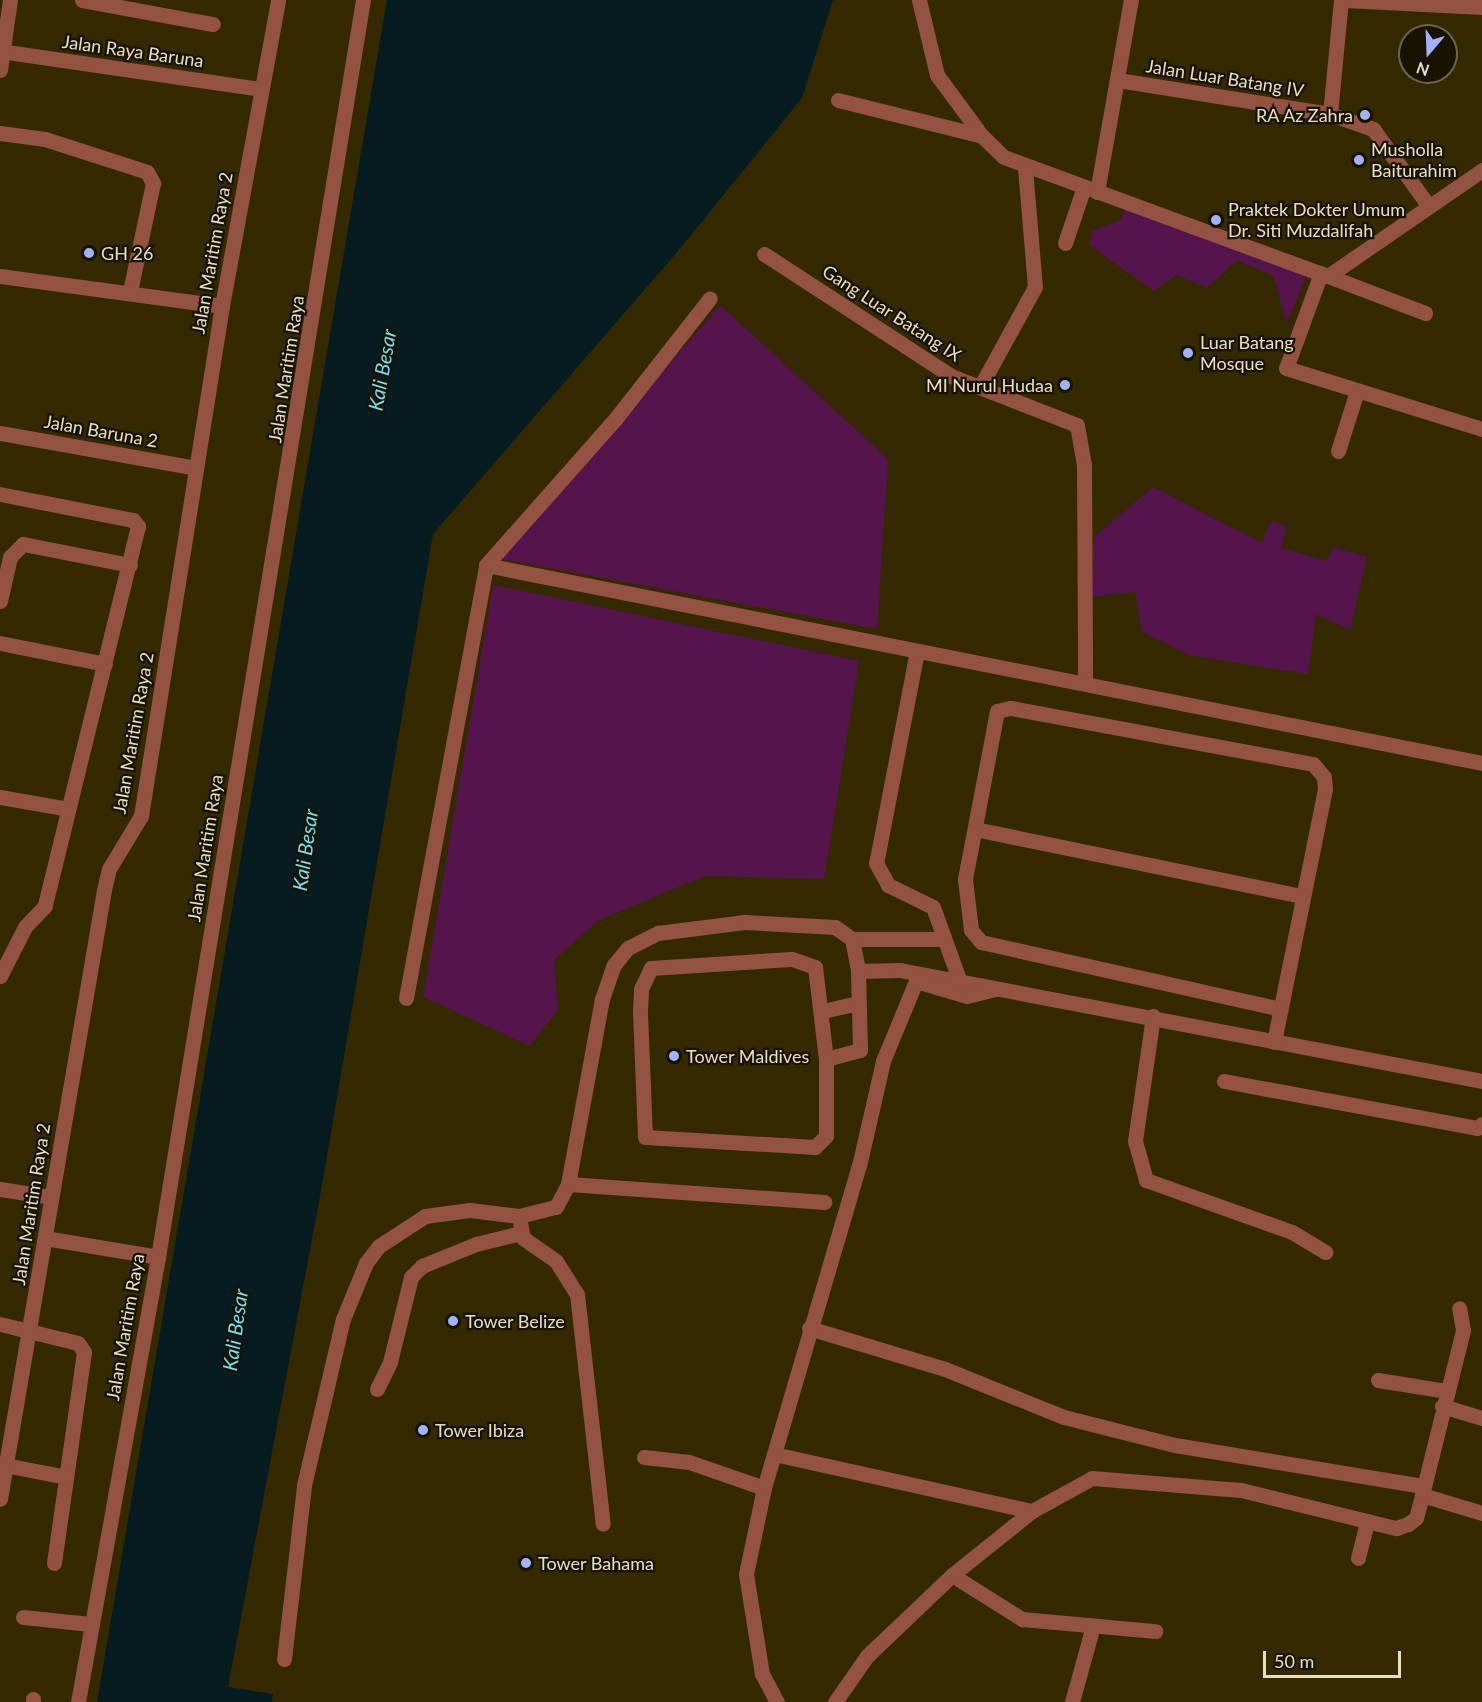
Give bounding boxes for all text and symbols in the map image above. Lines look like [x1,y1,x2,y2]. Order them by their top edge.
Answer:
north arrow [1398,24,1458,84]
street label: Jalan Raya Baruna [61,30,205,72]
street label: Jalan Luar Batang IV [1144,55,1306,101]
text: N [1414,59,1432,81]
place label: RA Az Zahra [1255,104,1353,126]
marker: RA Az Zahra [1358,108,1372,122]
place label: Musholla Baiturahim [1371,139,1457,182]
marker: Musholla Baiturahim [1352,153,1366,167]
street label: Jalan Maritim Raya 2 [187,170,237,336]
place label: Praktek Dokter Umum Dr. Siti Muzdalifah [1228,199,1405,242]
marker: Praktek Dokter Umum Dr. Siti Muzdalifah [1209,213,1223,227]
place label: GH 26 [101,242,153,264]
marker: GH 26 [82,246,96,260]
street label: Gang Luar Batang IX [818,260,966,366]
street label: Jalan Maritim Raya [264,294,308,444]
water label: Kali Besar [363,327,401,413]
place label: Luar Batang Mosque [1200,332,1294,374]
marker: Luar Batang Mosque [1181,346,1195,360]
place label: MI Nurul Hudaa [926,374,1053,396]
marker: MI Nurul Hudaa [1058,378,1072,392]
street label: Jalan Baruna 2 [42,410,160,452]
street label: Jalan Maritim Raya 2 [108,650,158,816]
street label: Jalan Maritim Raya [183,773,227,923]
water label: Kali Besar [287,808,323,892]
place label: Tower Maldives [686,1045,810,1067]
marker: Tower Maldives [667,1049,681,1063]
street label: Jalan Maritim Raya 2 [8,1121,54,1287]
street label: Jalan Maritim Raya [101,1252,149,1402]
water label: Kali Besar [217,1288,253,1372]
place label: Tower Belize [465,1310,565,1332]
marker: Tower Belize [446,1314,460,1328]
place label: Tower Ibiza [435,1419,525,1441]
marker: Tower Ibiza [416,1423,430,1437]
place label: Tower Bahama [538,1552,654,1574]
marker: Tower Bahama [519,1556,533,1570]
scale bar [1266,1639,1404,1677]
text: 50 m [1274,1650,1314,1672]

